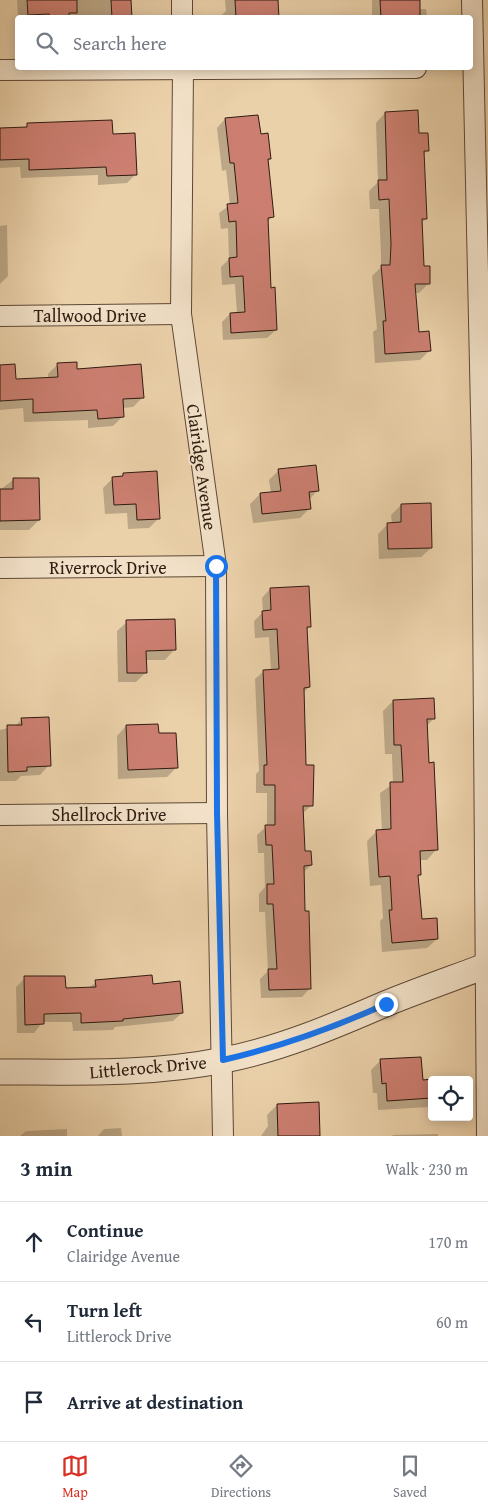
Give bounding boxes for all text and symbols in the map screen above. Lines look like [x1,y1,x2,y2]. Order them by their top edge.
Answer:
search box [15,15,473,70]
icon: search [33,29,61,57]
text: Search here [73,29,167,57]
street label: Tallwood Drive [34,302,146,329]
street label: Clairidge Avenue [180,402,224,532]
street label: Riverrock Drive [49,554,167,581]
route start [205,555,228,578]
street label: Shellrock Drive [52,801,166,828]
route end [375,993,398,1016]
street label: Littlerock Drive [88,1048,208,1086]
map controls [428,1076,473,1121]
button: locate [428,1076,473,1121]
text: 3 min [20,1153,72,1184]
text: Walk · 230 m [385,1157,468,1181]
text: Continue [67,1216,144,1244]
icon: ahead [20,1228,48,1256]
text: 170 m [428,1230,468,1254]
text: Clairidge Avenue [67,1244,180,1268]
text: Turn left [67,1296,142,1324]
icon: left [20,1308,48,1336]
text: 60 m [436,1310,468,1334]
text: Littlerock Drive [67,1324,172,1348]
icon: arrive [20,1388,48,1416]
text: Arrive at destination [67,1388,243,1416]
tab: Map [61,1452,89,1502]
tab: Directions [211,1452,271,1502]
tab: Saved [393,1452,427,1502]

